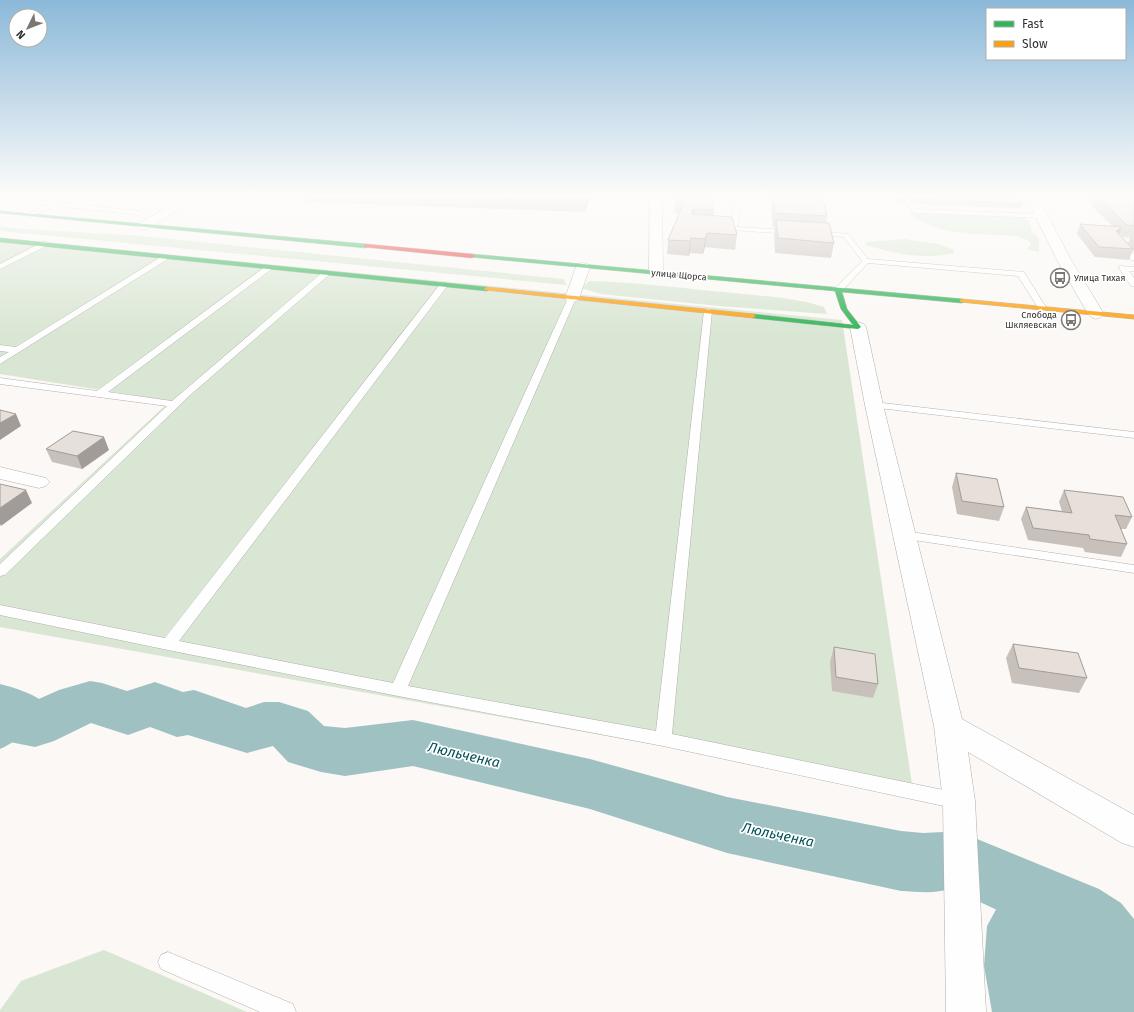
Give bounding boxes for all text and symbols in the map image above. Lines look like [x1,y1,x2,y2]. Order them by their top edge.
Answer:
north arrow [8,8,48,48]
legend [986,8,1126,60]
text: Fast [1022,17,1044,31]
text: N [14,27,28,42]
text: Slow [1022,37,1048,51]
bus stop icon: Улица Тихая [1049,267,1071,289]
street label: улица Щорса [651,268,707,282]
place label: Улица Тихая [1074,273,1125,283]
bus stop icon: Слобода Шкляевская [1060,309,1082,331]
place label: Слобода Шкляевская [1005,310,1057,330]
water label: Люльченка [425,738,502,772]
water label: Люльченка [739,819,816,851]

